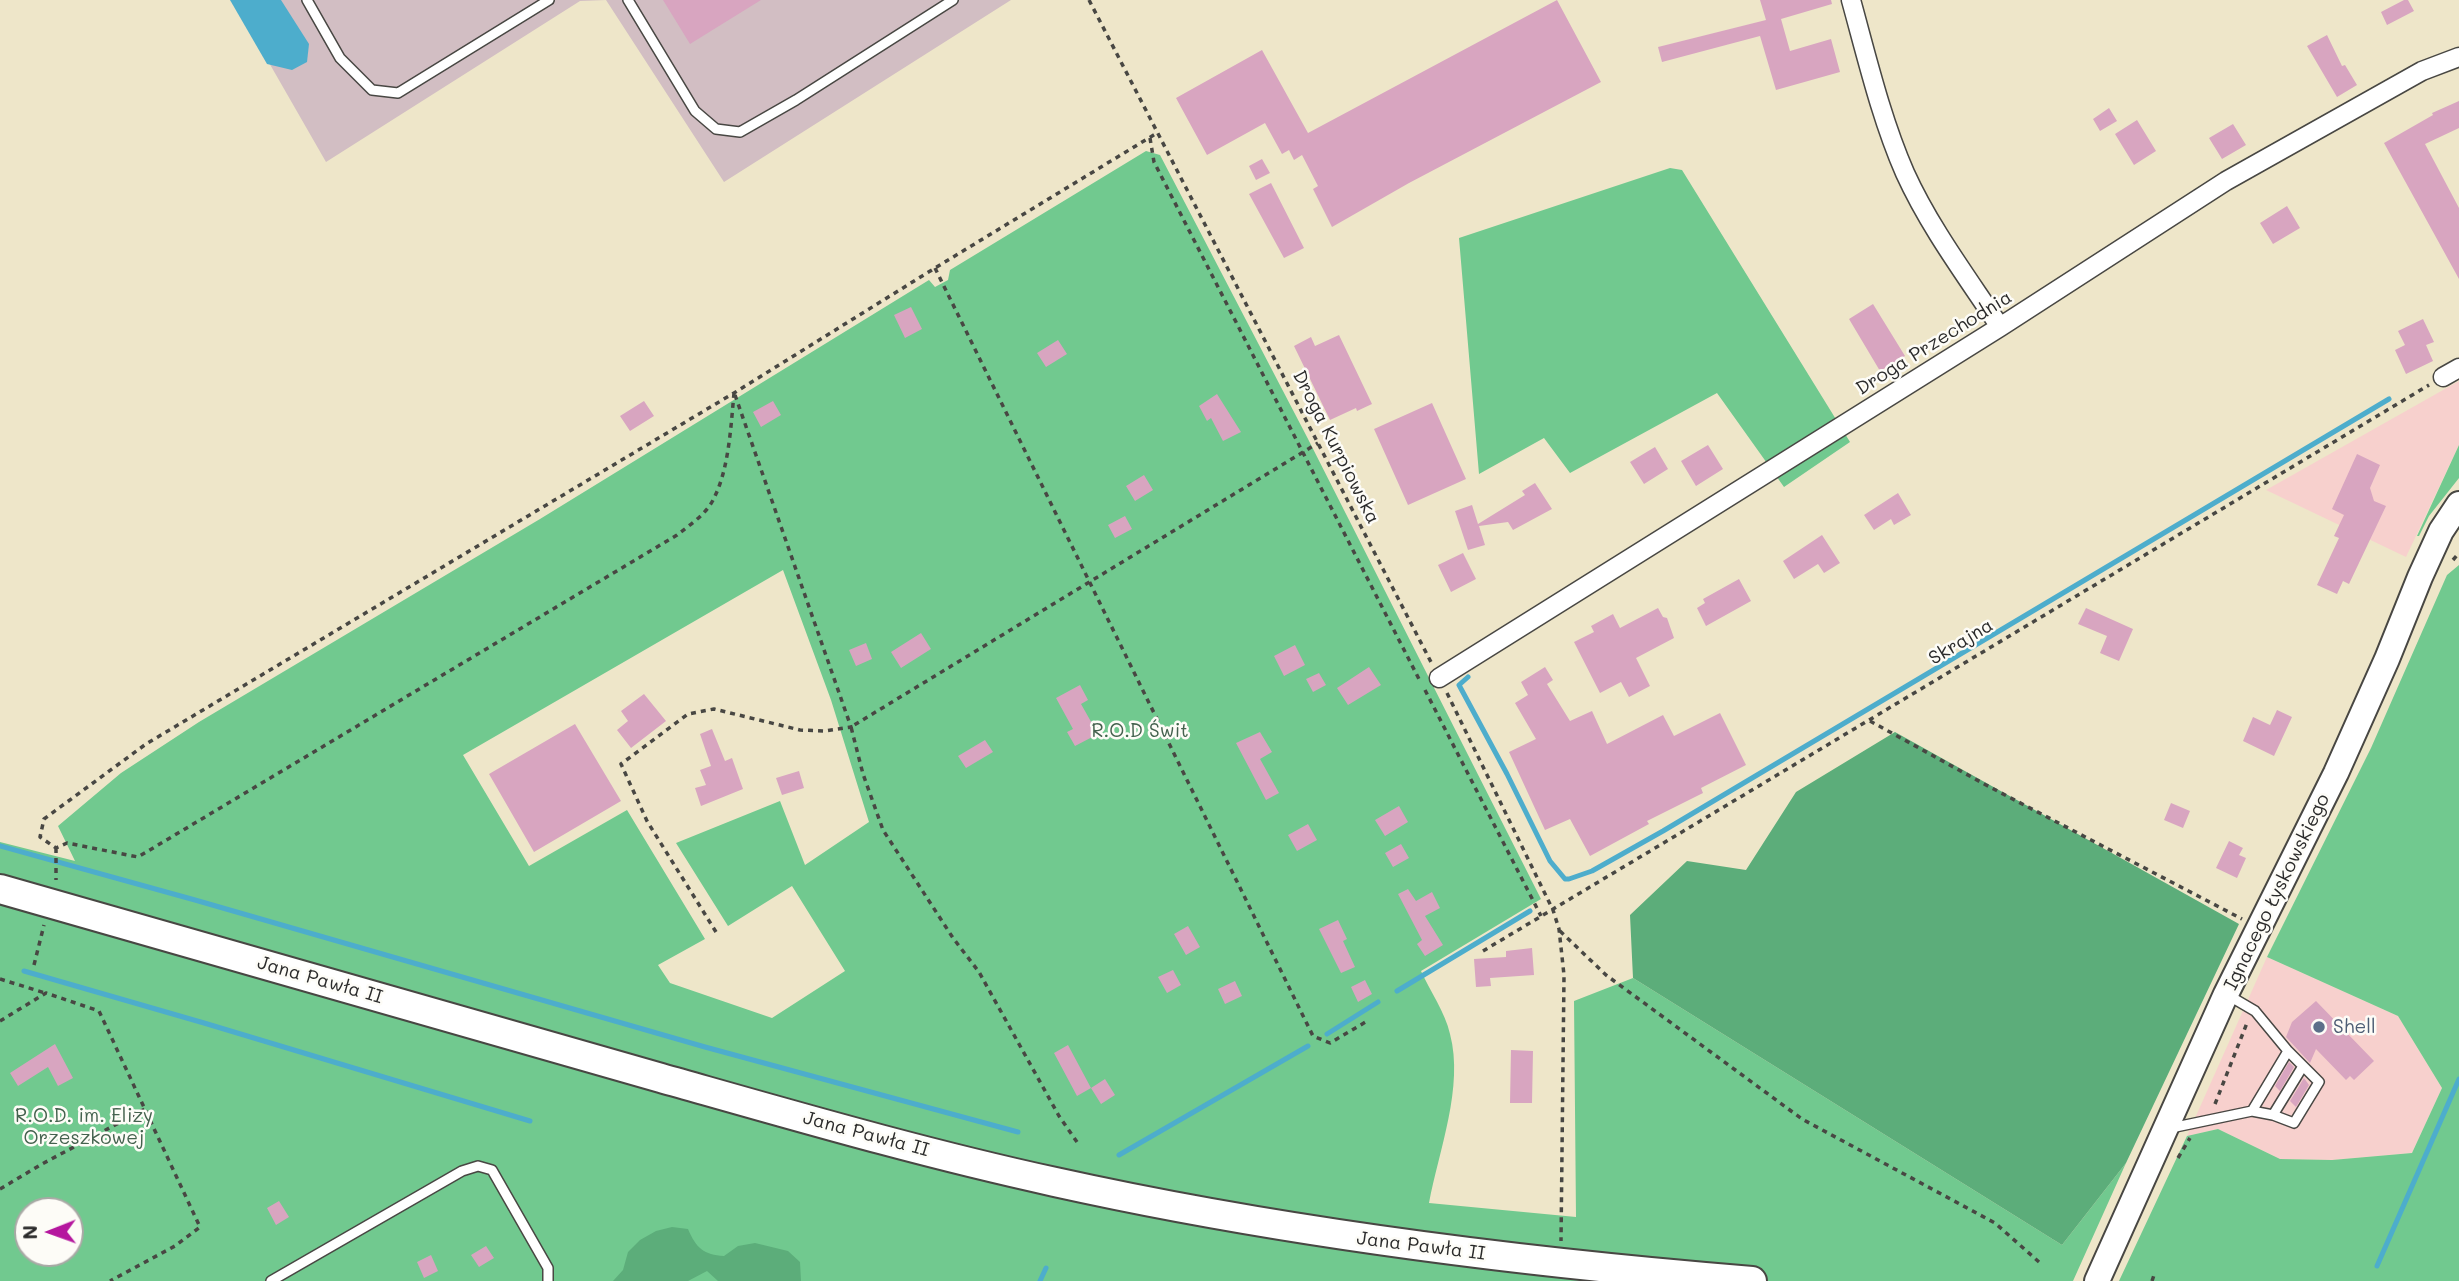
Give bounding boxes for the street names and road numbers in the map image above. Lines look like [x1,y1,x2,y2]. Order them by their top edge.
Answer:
street label: Droga Przechodnia [1852,286,2016,400]
street label: Droga Kurpiowska [1287,367,1385,527]
street label: Skrajna [1925,614,1997,670]
street label: Ignacego Łyskowskiego [2219,790,2335,994]
street label: Jana Pawła II [255,951,385,1009]
street label: Jana Pawła II [801,1106,931,1162]
street label: Jana Pawła II [1355,1227,1487,1265]

